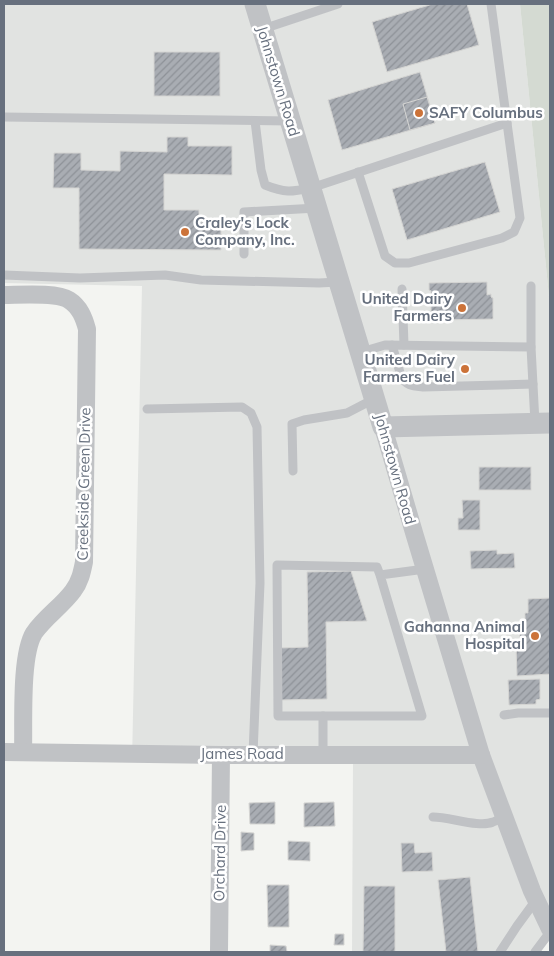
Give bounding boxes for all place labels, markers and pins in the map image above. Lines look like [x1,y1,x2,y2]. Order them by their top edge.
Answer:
place label: SAFY Columbus [429,103,543,122]
marker: SAFY Columbus [413,107,425,119]
place label: Craley's Lock Company, Inc. [195,213,295,249]
marker: Craley's Lock Company, Inc. [179,226,191,238]
place label: United Dairy Farmers [362,289,453,325]
marker: United Dairy Farmers [456,302,468,314]
place label: United Dairy Farmers Fuel [363,350,456,386]
marker: United Dairy Farmers Fuel [459,363,471,375]
place label: Gahanna Animal Hospital [404,617,525,653]
marker: Gahanna Animal Hospital [529,630,541,642]

